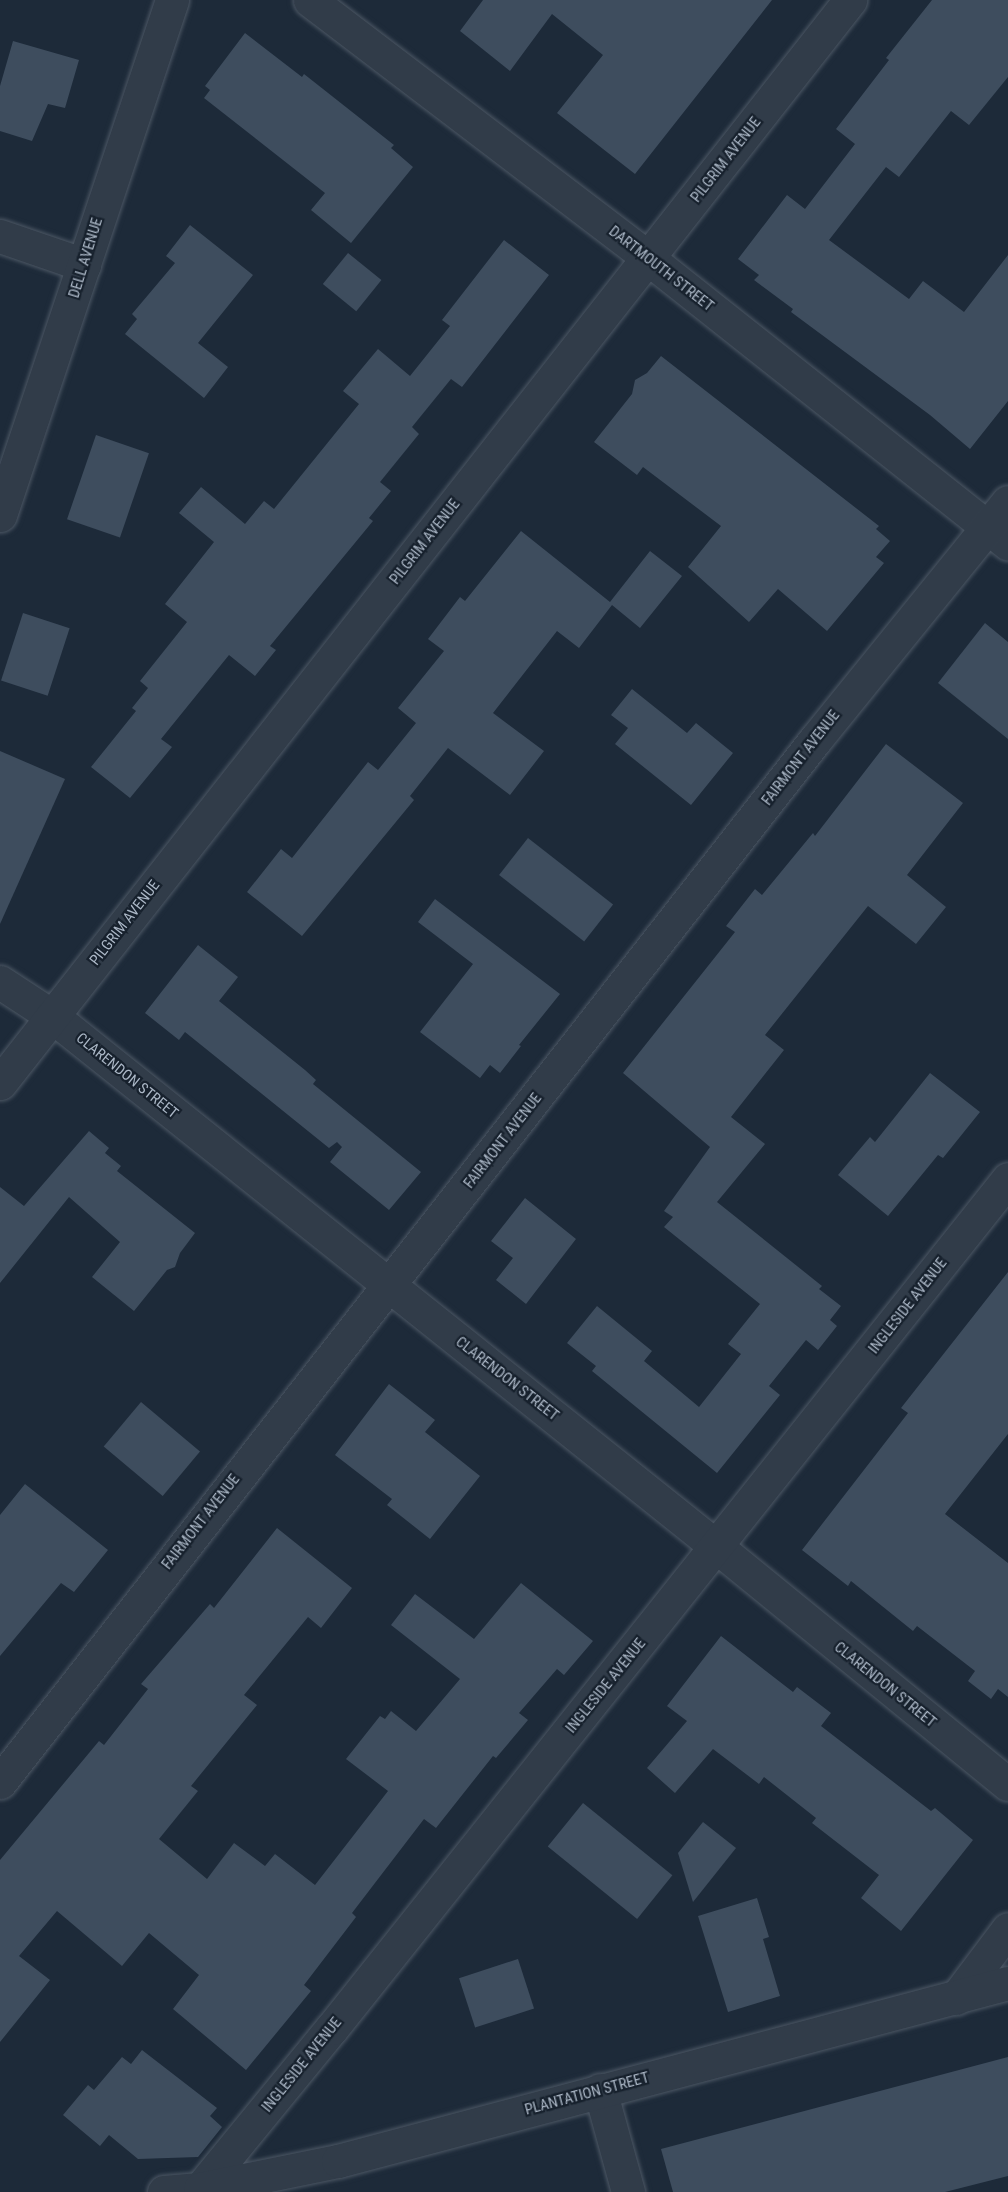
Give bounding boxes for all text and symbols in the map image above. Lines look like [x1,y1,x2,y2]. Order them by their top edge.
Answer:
street label: PILGRIM AVENUE [687,114,765,206]
street label: DELL AVENUE [65,216,107,300]
street label: DARTMOUTH STREET [605,223,717,315]
street label: PILGRIM AVENUE [386,496,464,588]
street label: FAIRMONT AVENUE [758,707,844,809]
street label: PILGRIM AVENUE [86,877,164,969]
street label: CLARENDON STREET [72,1029,182,1123]
street label: FAIRMONT AVENUE [460,1090,546,1192]
street label: INGLESIDE AVENUE [865,1255,951,1357]
street label: CLARENDON STREET [452,1333,562,1425]
street label: FAIRMONT AVENUE [158,1471,244,1573]
street label: INGLESIDE AVENUE [562,1635,650,1737]
street label: CLARENDON STREET [830,1638,940,1732]
street label: INGLESIDE AVENUE [258,2014,346,2116]
street label: PLANTATION STREET [523,2069,651,2119]

